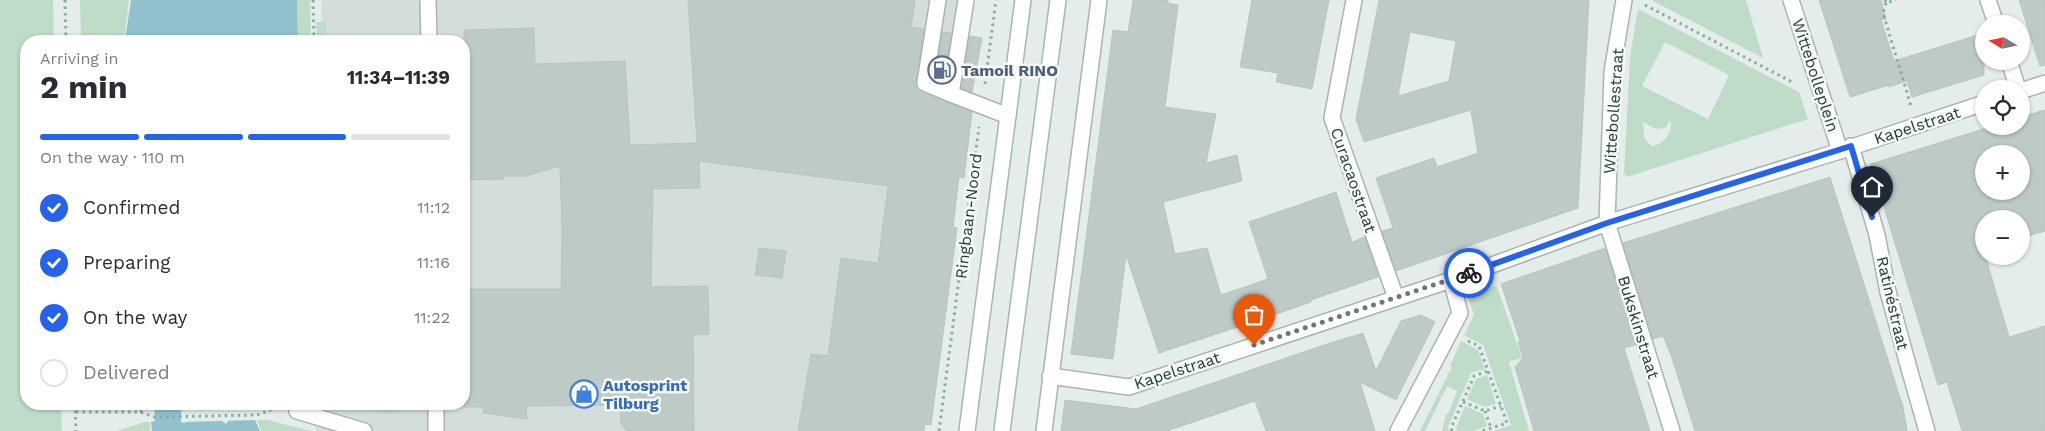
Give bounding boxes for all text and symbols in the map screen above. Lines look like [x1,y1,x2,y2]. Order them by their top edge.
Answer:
north arrow [1975,15,2030,70]
map controls [1975,15,2030,265]
street label: Wittebolleplein [1788,16,1843,134]
street label: Wittebollestraat [1600,47,1627,174]
text: Arriving in [40,49,118,68]
fuel station icon: Tamoil RINO [927,55,957,85]
place label: Tamoil RINO [961,61,1058,80]
text: 11:34–11:39 [347,66,450,89]
text: 2 min [40,68,128,106]
button: locate [1975,80,2030,135]
street label: Kapelstraat [1872,103,1963,148]
street label: Curacaostraat [1327,125,1380,235]
button: + [1975,145,2030,200]
text: On the way · 110 m [40,148,185,167]
street label: Ringbaan-Noord [951,152,986,280]
pin [1851,166,1893,217]
icon: home [1858,173,1886,201]
icon: check [40,194,68,222]
text: Confirmed [83,196,180,219]
text: 11:12 [417,198,450,217]
button: − [1975,210,2030,265]
courier [1444,248,1494,298]
icon: check [40,249,68,277]
text: Preparing [83,251,170,274]
text: 11:16 [417,253,450,272]
street label: Ratinéstraat [1873,254,1913,352]
icon: bike [1455,259,1483,287]
street label: Bukskinstraat [1614,273,1663,381]
pin [1233,294,1275,345]
icon: bag [1240,301,1268,329]
icon: check [40,304,68,332]
text: On the way [83,306,187,329]
text: 11:22 [414,308,450,327]
street label: Kapelstraat [1132,348,1223,393]
text: Delivered [83,361,170,384]
place label: Autosprint Tilburg [603,376,687,413]
shop icon: Autosprint Tilburg [569,379,599,409]

